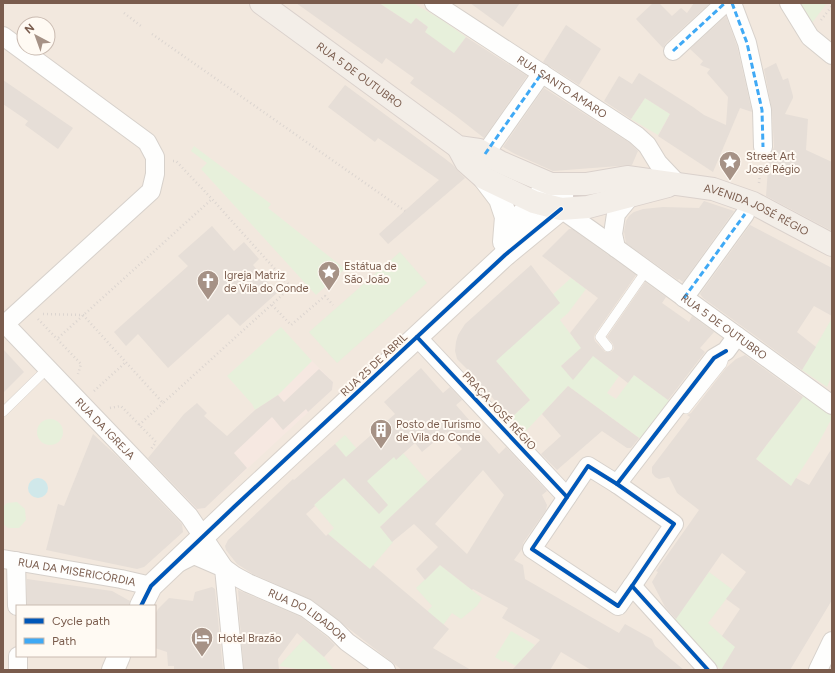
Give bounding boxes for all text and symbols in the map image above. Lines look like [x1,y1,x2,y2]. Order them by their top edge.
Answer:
north arrow [16,16,56,56]
text: N [22,21,37,37]
street label: RUA 5 DE OUTUBRO [314,39,405,111]
street label: RUA SANTO AMARO [515,53,610,121]
place icon: Street Art José Régio [717,149,743,182]
place label: Street Art José Régio [746,150,800,176]
street label: AVENIDA JOSÉ RÉGIO [703,181,811,238]
place icon: Estátua de São João [316,259,342,292]
place label: Estátua de São João [344,260,396,286]
church icon: Igreja Matriz de Vila do Conde [195,268,221,301]
place label: Igreja Matriz de Vila do Conde [224,269,309,295]
street label: RUA 5 DE OUTUBRO [679,291,770,362]
street label: RUA 25 DE ABRIL [338,331,410,399]
street label: PRAÇA JOSÉ RÉGIO [459,369,539,453]
street label: RUA DA IGREJA [73,395,138,462]
building icon: Posto de Turismo de Vila do Conde [368,417,394,450]
place label: Posto de Turismo de Vila do Conde [396,418,481,444]
street label: RUA DA MISERICÓRDIA [17,555,138,589]
street label: RUA DO LIDADOR [266,586,349,644]
legend [16,605,156,657]
text: Cycle path [52,614,110,628]
hotel icon: Hotel Brazão [189,625,215,658]
place label: Hotel Brazão [218,632,281,645]
text: Path [52,634,76,648]

